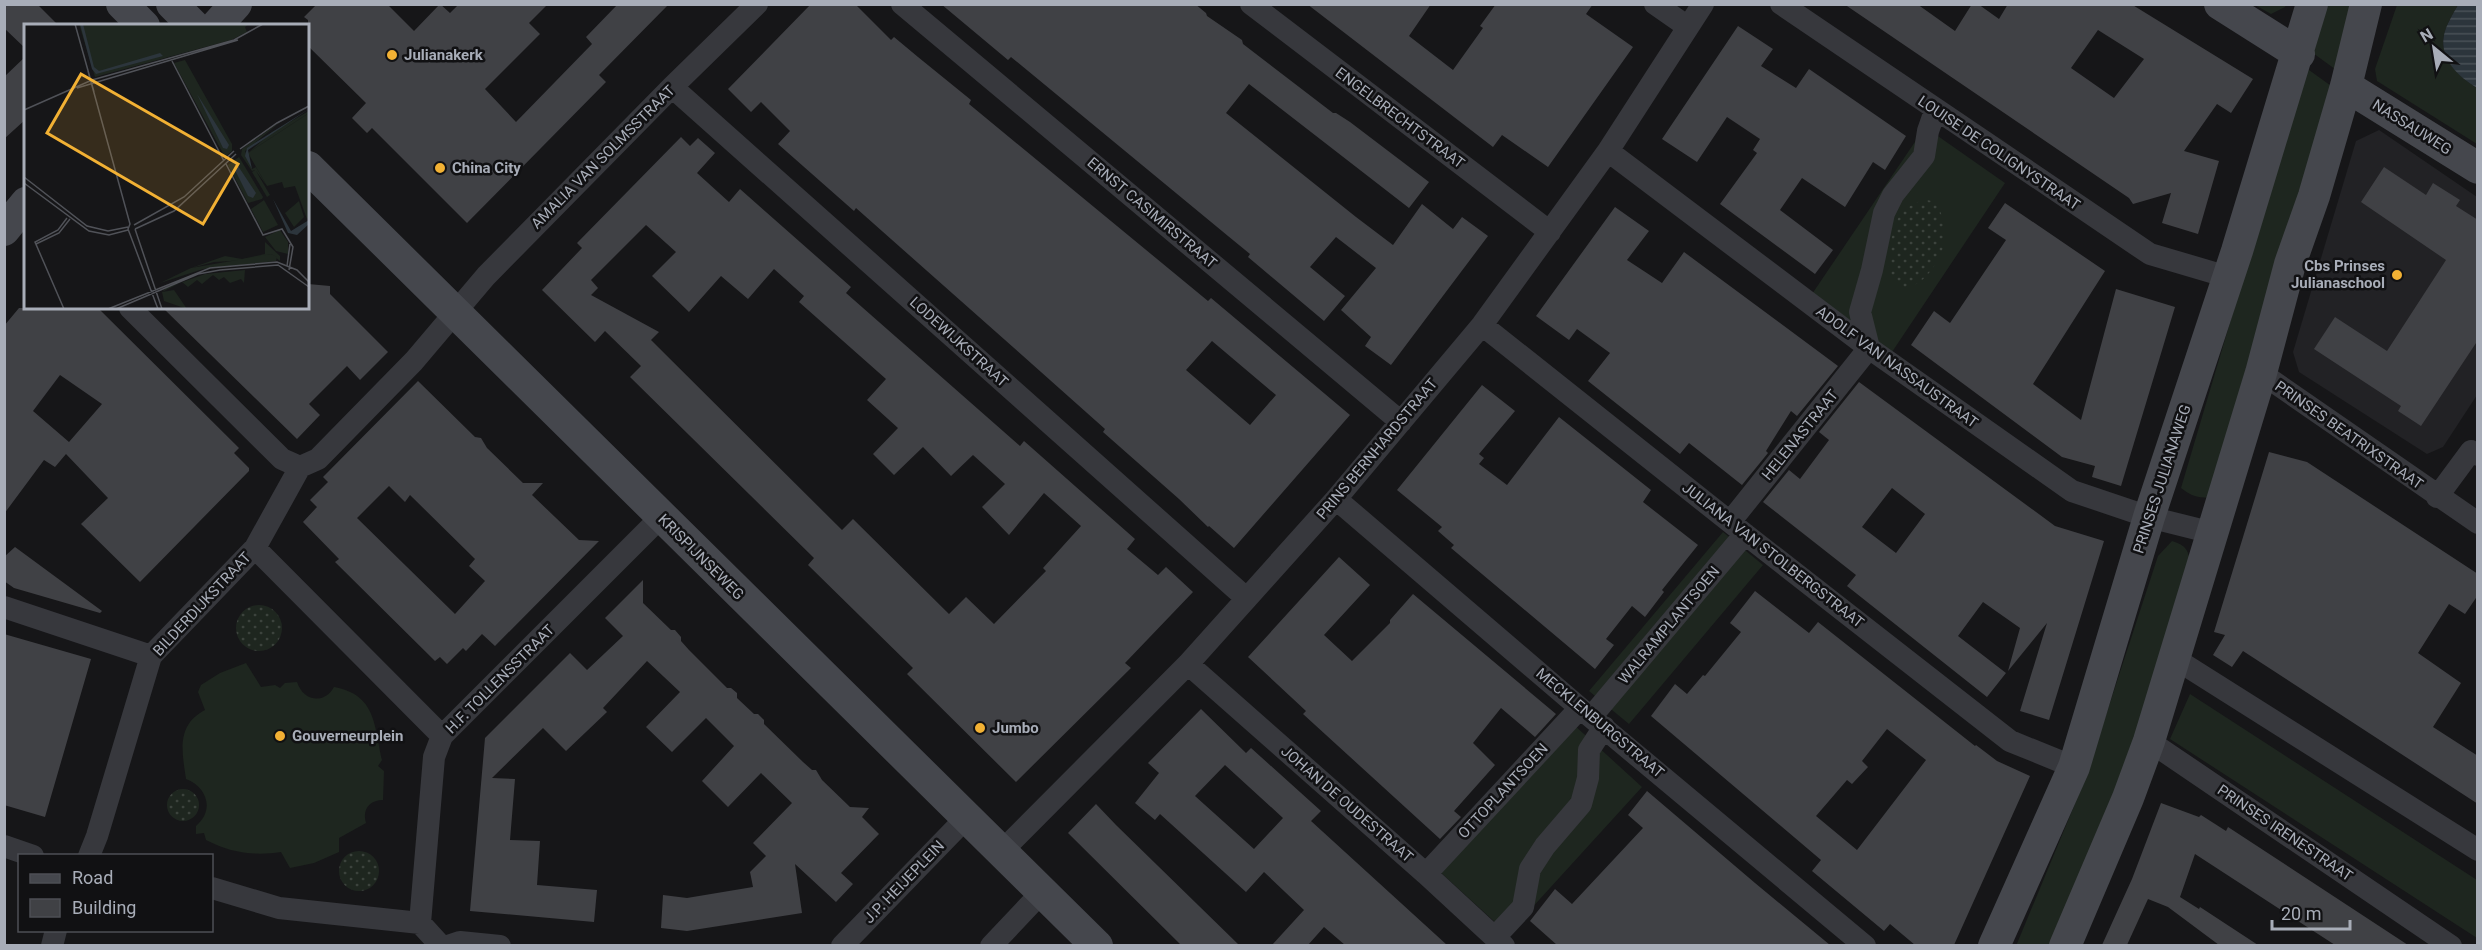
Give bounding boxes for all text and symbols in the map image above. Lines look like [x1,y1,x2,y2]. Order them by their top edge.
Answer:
north arrow [2404,18,2464,78]
inset map [24,24,309,309]
text: N [2417,24,2436,46]
place label: Julianakerk [404,46,484,64]
marker: Julianakerk [385,48,399,62]
street label: ENGELBRECHTSTRAAT [1332,64,1468,172]
street label: AMALIA VAN SOLMSSTRAAT [527,81,679,233]
street label: LOUISE DE COLIGNYSTRAAT [1915,92,2083,214]
street label: NASSAUWEG [2369,96,2455,158]
street label: ERNST CASIMIRSTRAAT [1084,154,1220,272]
place label: China City [452,159,521,177]
marker: China City [433,161,447,175]
place label: Cbs Prinses Julianaschool [2291,257,2385,292]
marker: Cbs Prinses Julianaschool [2390,268,2404,282]
street label: LODEWIJKSTRAAT [906,293,1012,391]
street label: ADOLF VAN NASSAUSTRAAT [1813,302,1982,432]
street label: PRINS BERNHARDSTRAAT [1313,375,1441,523]
street label: PRINSES BEATRIXSTRAAT [2271,377,2427,493]
street label: HELENASTRAAT [1758,386,1842,484]
street label: PRINSES JULIANAWEG [2129,402,2195,556]
street label: JULIANA VAN STOLBERGSTRAAT [1679,478,1867,632]
street label: KRISPIJNSEWEG [654,510,748,604]
street label: BILDERDIJKSTRAAT [149,548,255,660]
street label: WALRAMPLANTSOEN [1614,562,1724,688]
street label: H.F. TOLLENSSTRAAT [442,621,558,737]
street label: MECKLENBURGSTRAAT [1532,664,1668,782]
place label: Jumbo [992,719,1039,737]
marker: Jumbo [973,721,987,735]
place label: Gouverneurplein [292,727,403,745]
marker: Gouverneurplein [273,729,287,743]
street label: OTTOPLANTSOEN [1454,740,1552,842]
street label: JOHAN DE OUDESTRAAT [1277,742,1417,866]
street label: PRINSES IRENESTRAAT [2214,781,2356,885]
street label: J.P. HEIJEPLEIN [860,837,948,927]
legend [18,854,213,932]
text: Road [72,867,113,888]
scale bar [2272,893,2350,931]
text: Building [72,897,136,918]
text: 20 m [2281,903,2321,924]

